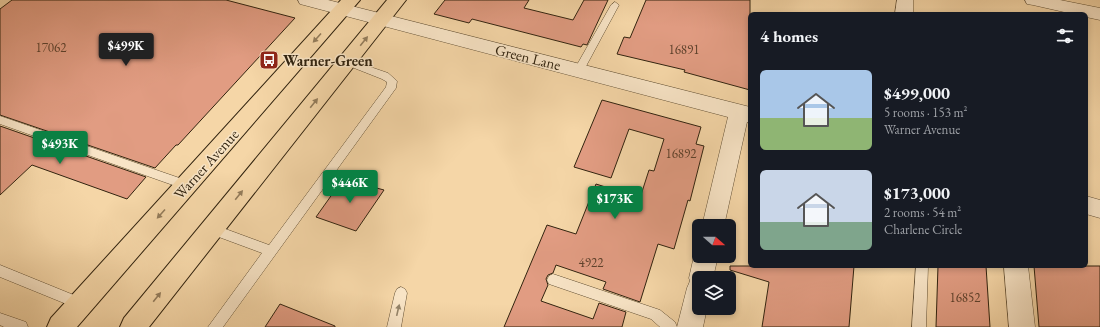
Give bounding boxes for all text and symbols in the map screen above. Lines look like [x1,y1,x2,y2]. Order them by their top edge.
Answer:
text: 4 homes [760,25,818,47]
icon: filters [1054,25,1076,47]
pin: $499K [98,33,154,67]
one-way arrow [312,33,321,44]
one-way arrow [360,36,369,47]
text: $499K [108,37,144,54]
house number: 17062 [35,39,67,56]
street label: Green Lane [493,40,563,74]
house number: 16891 [668,41,700,58]
bus stop icon: Warner-Green [258,49,280,71]
place label: Warner-Green [283,51,373,70]
text: $499,000 [884,82,950,104]
icon: home [792,86,840,134]
one-way arrow [309,98,318,109]
text: 5 rooms · 153 m² [884,104,968,121]
text: Warner Avenue [884,121,960,138]
street label: Warner Avenue [169,125,243,203]
pin: $493K [32,131,88,165]
text: $493K [42,135,78,152]
house number: 16892 [665,145,697,162]
pin: $446K [322,170,378,204]
text: $446K [332,174,368,191]
text: $173,000 [884,182,950,204]
pin: $173K [587,186,643,220]
icon: home [792,186,840,234]
one-way arrow [235,190,243,201]
text: $173K [597,190,633,207]
text: 2 rooms · 54 m² [884,204,961,221]
one-way arrow [156,209,165,219]
north arrow [692,219,736,263]
map controls [692,219,736,315]
text: Charlene Circle [884,221,962,238]
house number: 4922 [579,254,604,271]
button: layers [692,271,736,315]
house number: 16852 [949,289,981,306]
one-way arrow [153,291,162,302]
one-way arrow [396,304,402,317]

